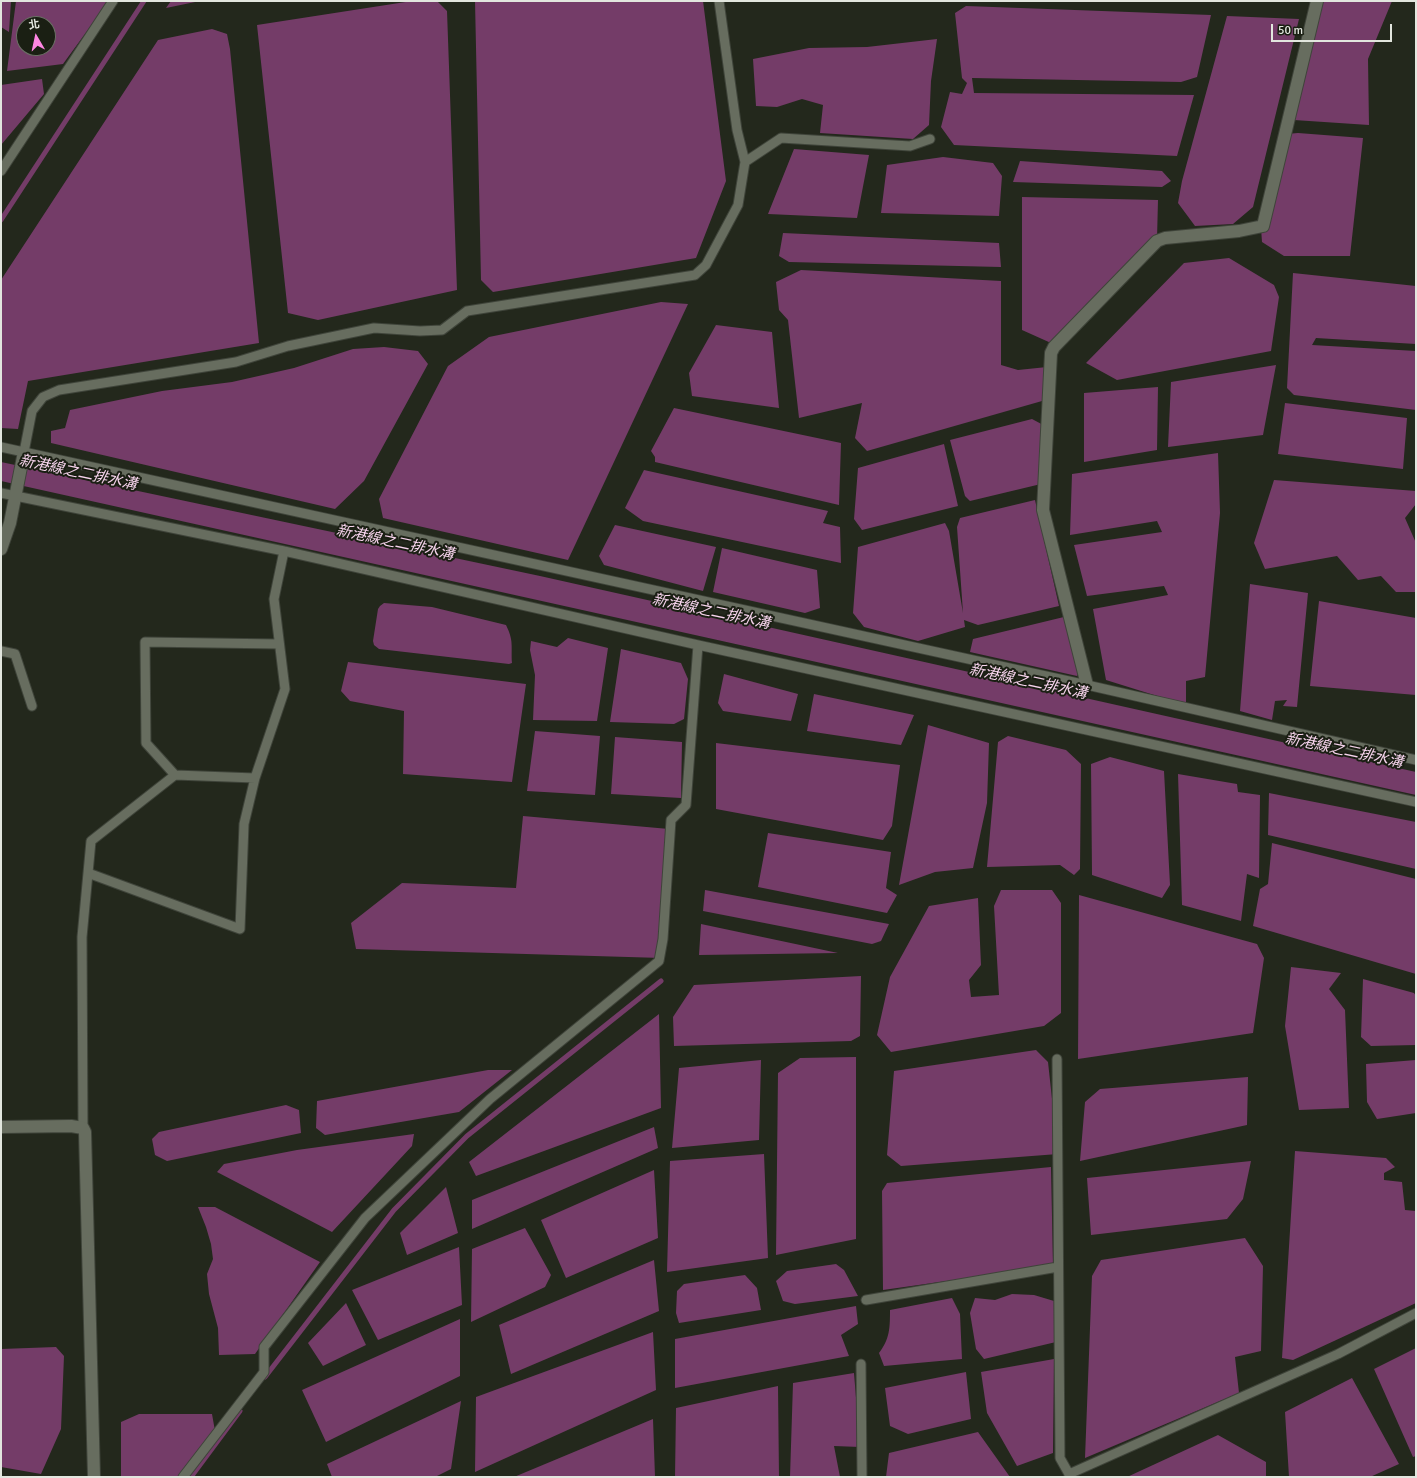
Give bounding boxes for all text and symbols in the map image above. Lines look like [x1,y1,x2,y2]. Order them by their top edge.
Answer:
north arrow [16,16,56,56]
scale bar [1273,16,1394,42]
text: 北 [28,17,41,32]
text: 50 m [1278,23,1303,38]
water label: 新港線之二排水溝 [17,452,139,494]
water label: 新港線之二排水溝 [334,522,456,564]
water label: 新港線之二排水溝 [650,591,772,633]
water label: 新港線之二排水溝 [967,661,1089,703]
water label: 新港線之二排水溝 [1283,730,1405,772]

